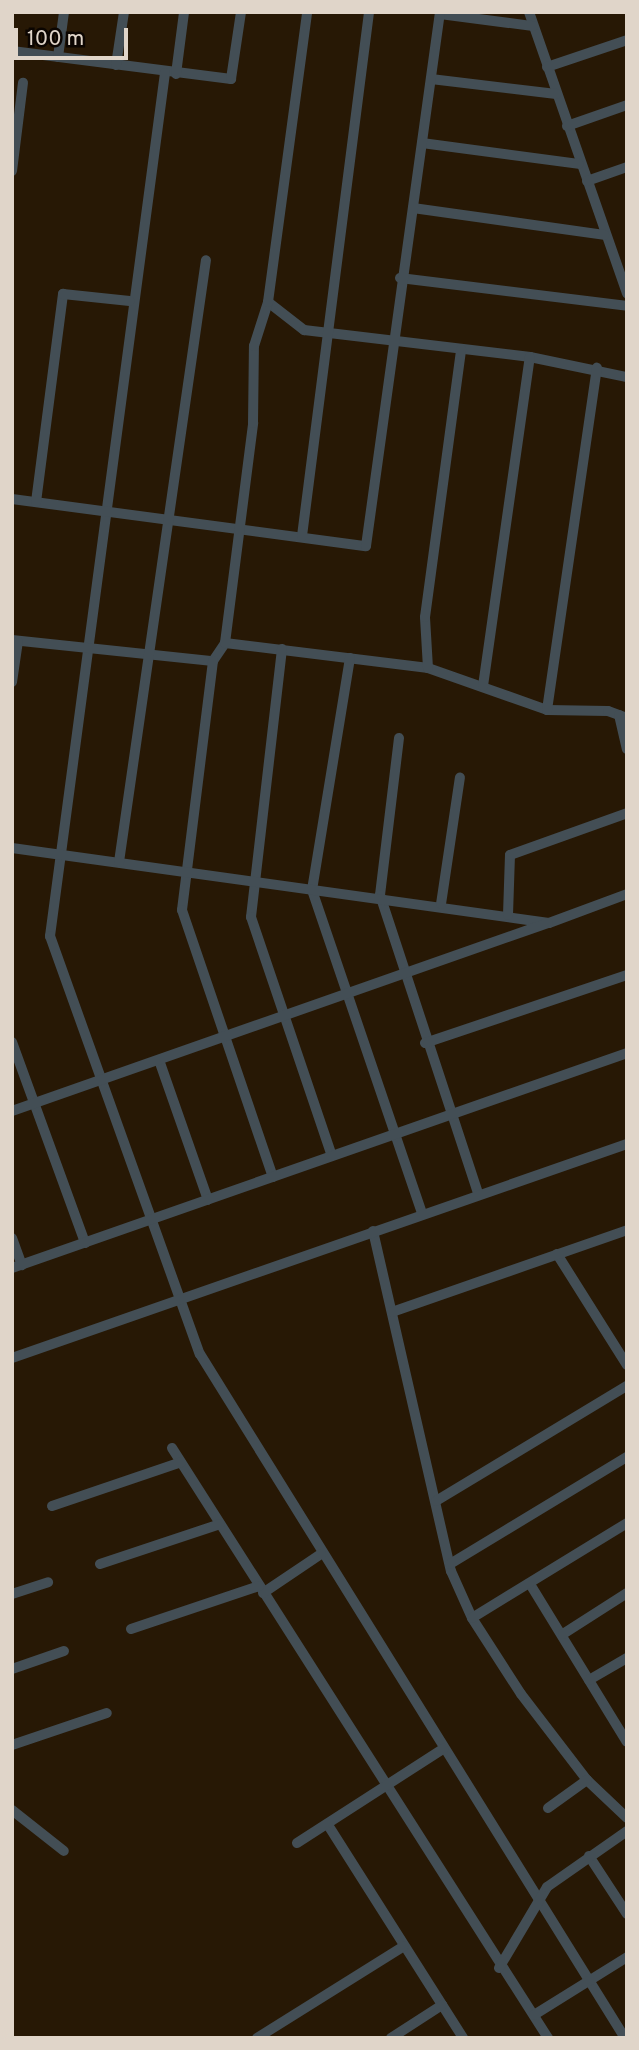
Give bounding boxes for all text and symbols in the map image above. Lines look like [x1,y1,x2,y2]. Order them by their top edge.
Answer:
scale bar [18,14,131,58]
text: 100 m [27,26,84,53]

